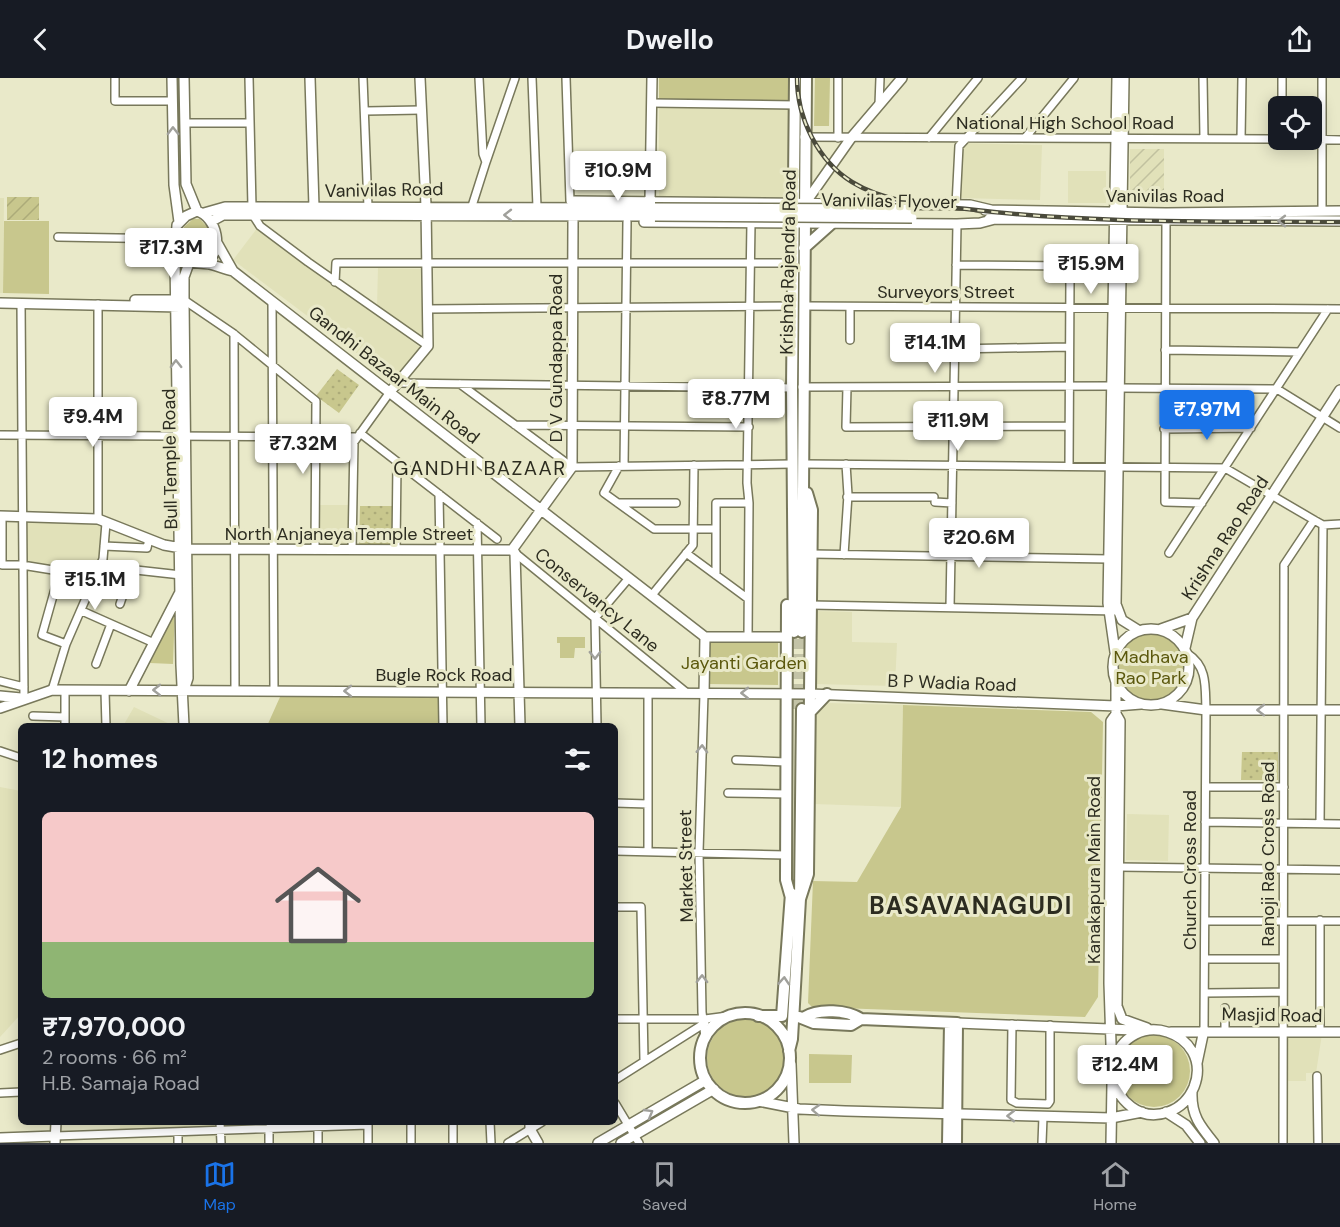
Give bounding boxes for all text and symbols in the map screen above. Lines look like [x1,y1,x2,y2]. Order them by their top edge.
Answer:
text: Dwello [626,22,714,57]
icon: back [24,23,57,56]
icon: share [1283,23,1316,56]
map controls [1268,96,1322,150]
button: locate [1268,96,1322,150]
street label: National High School Road [956,111,1174,135]
one-way arrow [167,127,179,136]
pin: ₹10.9M [569,151,667,202]
text: ₹10.9M [584,157,652,183]
street label: Krishna Rajendra Road [774,169,802,355]
street label: Vanivilas Road [324,177,444,203]
street label: Vanivilas Road [1106,184,1224,208]
street label: Vanivilas Flyover [821,188,957,214]
one-way arrow [504,209,513,222]
one-way arrow [1277,215,1286,227]
pin: ₹17.3M [122,228,220,279]
text: ₹17.3M [139,234,203,260]
pin: ₹15.9M [1042,244,1140,295]
text: ₹15.9M [1058,250,1124,276]
street label: D V Gundappa Road [544,274,568,442]
street label: Surveyors Street [877,280,1015,304]
street label: Gandhi Bazaar Main Road [304,301,484,449]
pin: ₹14.1M [886,323,984,374]
text: ₹14.1M [904,329,966,355]
one-way arrow [170,360,182,369]
pin: ₹8.77M [687,379,785,430]
text: ₹8.77M [702,385,770,411]
street label: Bull Temple Road [157,388,183,530]
pin: ₹7.97M [1158,390,1256,441]
text: ₹7.97M [1173,396,1241,422]
pin: ₹9.4M [51,397,135,448]
pin: ₹11.9M [909,401,1007,452]
text: ₹9.4M [63,403,123,429]
text: ₹11.9M [927,407,989,433]
pin: ₹7.32M [254,424,352,475]
text: ₹7.32M [269,430,337,456]
district label: GANDHI BAZAAR [393,455,567,481]
street label: Krishna Rao Road [1176,471,1274,605]
pin: ₹20.6M [930,518,1028,569]
street label: North Anjaneya Temple Street [225,522,473,546]
text: ₹20.6M [943,524,1015,550]
street label: Conservancy Lane [530,542,664,658]
pin: ₹15.1M [46,560,144,611]
text: ₹15.1M [64,566,126,592]
park label: Madhava Rao Park [1114,645,1188,690]
one-way arrow [589,651,601,660]
park label: Jayanti Garden [681,651,807,675]
street label: Bugle Rock Road [375,663,513,687]
street label: B P Wadia Road [887,669,1017,697]
one-way arrow [152,684,161,697]
one-way arrow [344,685,353,697]
one-way arrow [741,687,750,699]
one-way arrow [1256,704,1265,716]
text: 12 homes [42,742,158,776]
icon: filters [561,743,594,776]
one-way arrow [696,745,708,754]
street label: Ranoji Rao Cross Road [1256,761,1280,947]
street label: Kanakapura Main Road [1082,776,1106,964]
street label: Church Cross Road [1178,790,1202,950]
street label: Market Street [673,809,699,923]
icon: home [264,851,372,959]
district label: BASAVANAGUDI [869,890,1073,921]
one-way arrow [696,974,708,983]
one-way arrow [778,977,791,986]
street label: Masjid Road [1221,1002,1323,1028]
text: ₹7,970,000 [42,1010,186,1044]
text: 2 rooms · 66 m² [42,1044,187,1070]
pin: ₹12.4M [1076,1045,1174,1096]
text: ₹12.4M [1092,1051,1158,1077]
text: H.B. Samaja Road [42,1070,200,1096]
one-way arrow [811,1103,820,1116]
one-way arrow [643,1109,653,1121]
one-way arrow [1006,1110,1015,1122]
tab: Map [203,1158,236,1215]
tab: Saved [642,1158,687,1215]
tab: Home [1093,1158,1137,1215]

